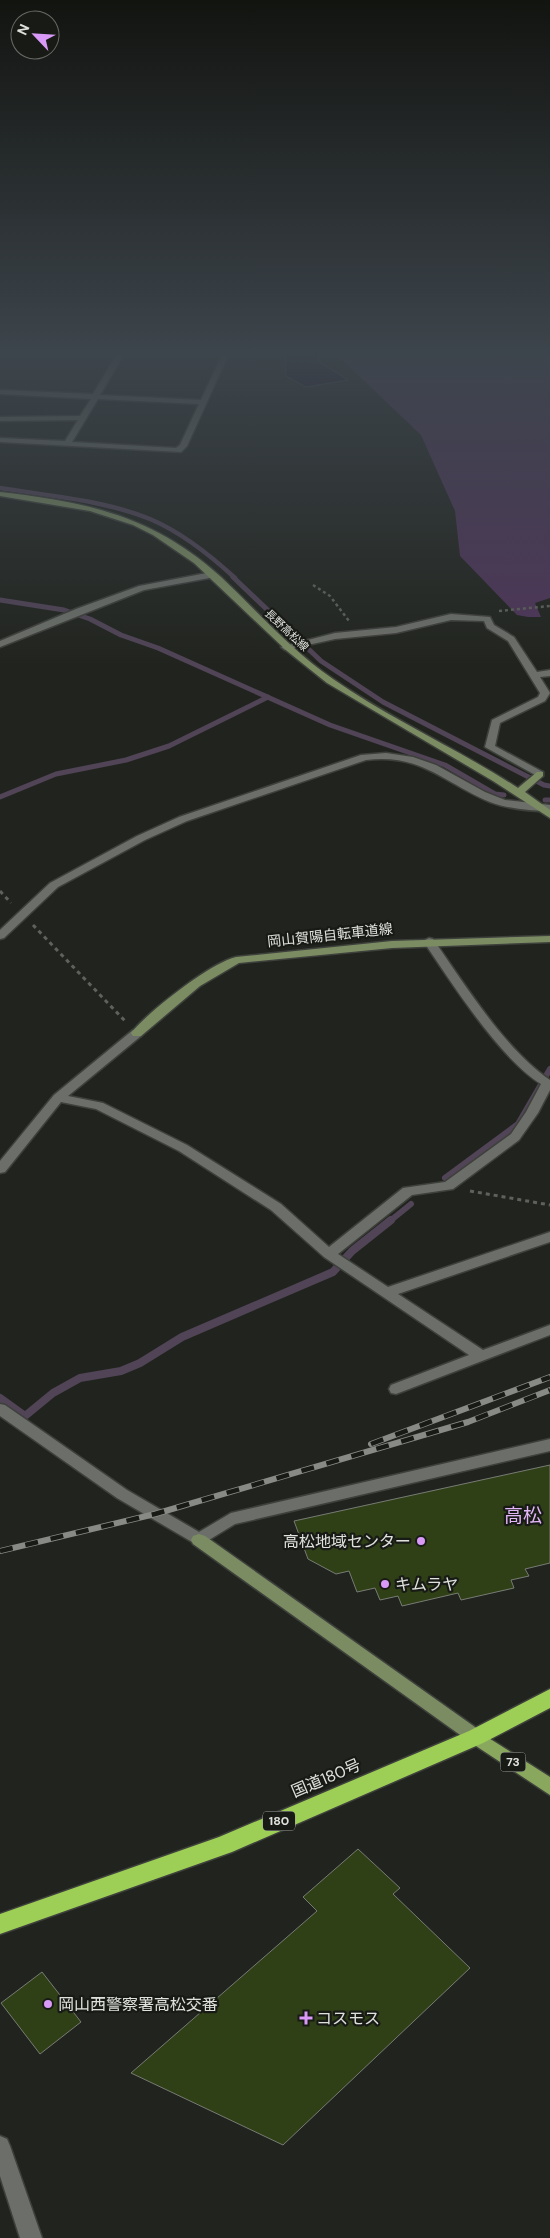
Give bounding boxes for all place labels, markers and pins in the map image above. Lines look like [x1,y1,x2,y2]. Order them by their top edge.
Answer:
place label: 高松地域センター [283,1531,411,1552]
marker: 高松地域センター [415,1535,427,1547]
place label: キムラヤ [395,1574,458,1595]
marker: キムラヤ [379,1578,391,1590]
place label: 岡山西警察署高松交番 [58,1994,218,2015]
marker: 岡山西警察署高松交番 [42,1998,54,2010]
place label: コスモス [316,2008,380,2029]
marker: コスモス [300,2012,312,2024]

